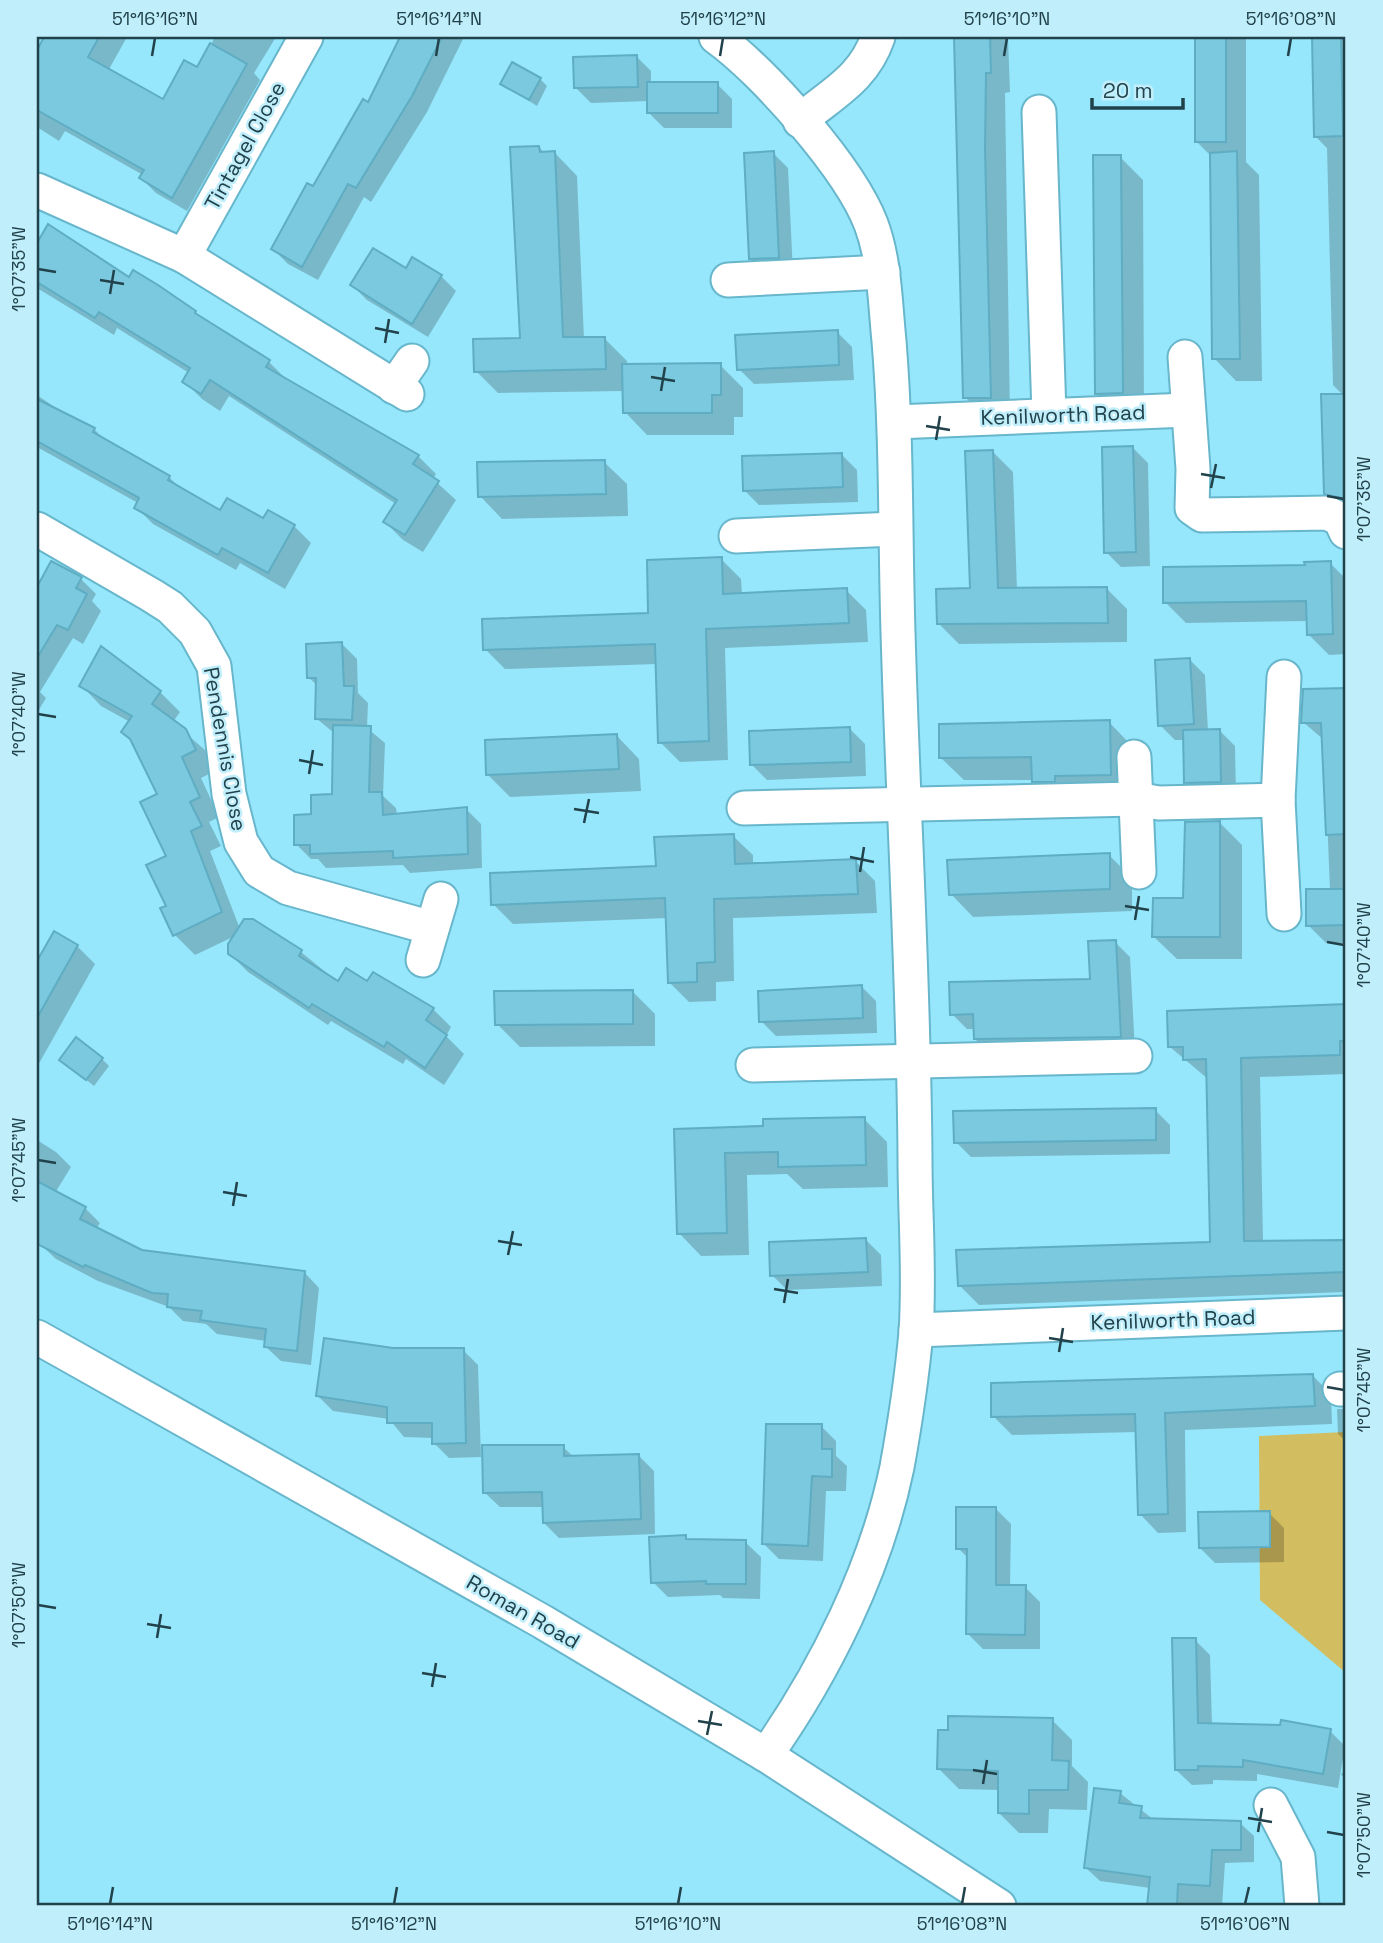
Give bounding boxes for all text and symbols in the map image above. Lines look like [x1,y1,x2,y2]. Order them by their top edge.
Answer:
text: 51°16'16"N [112,7,198,30]
text: 51°16'14"N [396,7,482,30]
text: 51°16'12"N [680,7,766,30]
text: 51°16'10"N [964,7,1050,30]
text: 51°16'08"N [1246,7,1336,30]
scale bar [1092,66,1184,110]
street label: Tintagel Close [198,77,291,215]
text: 20 m [1103,77,1153,104]
text: 1°07'35"W [7,226,30,312]
street label: Kenilworth Road [980,398,1146,431]
text: 1°07'35"W [1352,456,1375,542]
street label: Pendennis Close [198,665,253,833]
text: 1°07'40"W [7,671,30,757]
text: 1°07'40"W [1352,902,1375,988]
text: 1°07'45"W [7,1117,30,1202]
street label: Kenilworth Road [1090,1303,1256,1336]
text: 1°07'45"W [1352,1347,1375,1432]
text: 1°07'50"W [7,1562,30,1648]
street label: Roman Road [462,1568,585,1655]
text: 1°07'50"W [1352,1792,1375,1878]
text: 51°16'14"N [67,1912,153,1935]
text: 51°16'12"N [351,1912,437,1935]
text: 51°16'10"N [635,1912,721,1935]
text: 51°16'08"N [917,1912,1007,1935]
text: 51°16'06"N [1200,1912,1290,1935]

